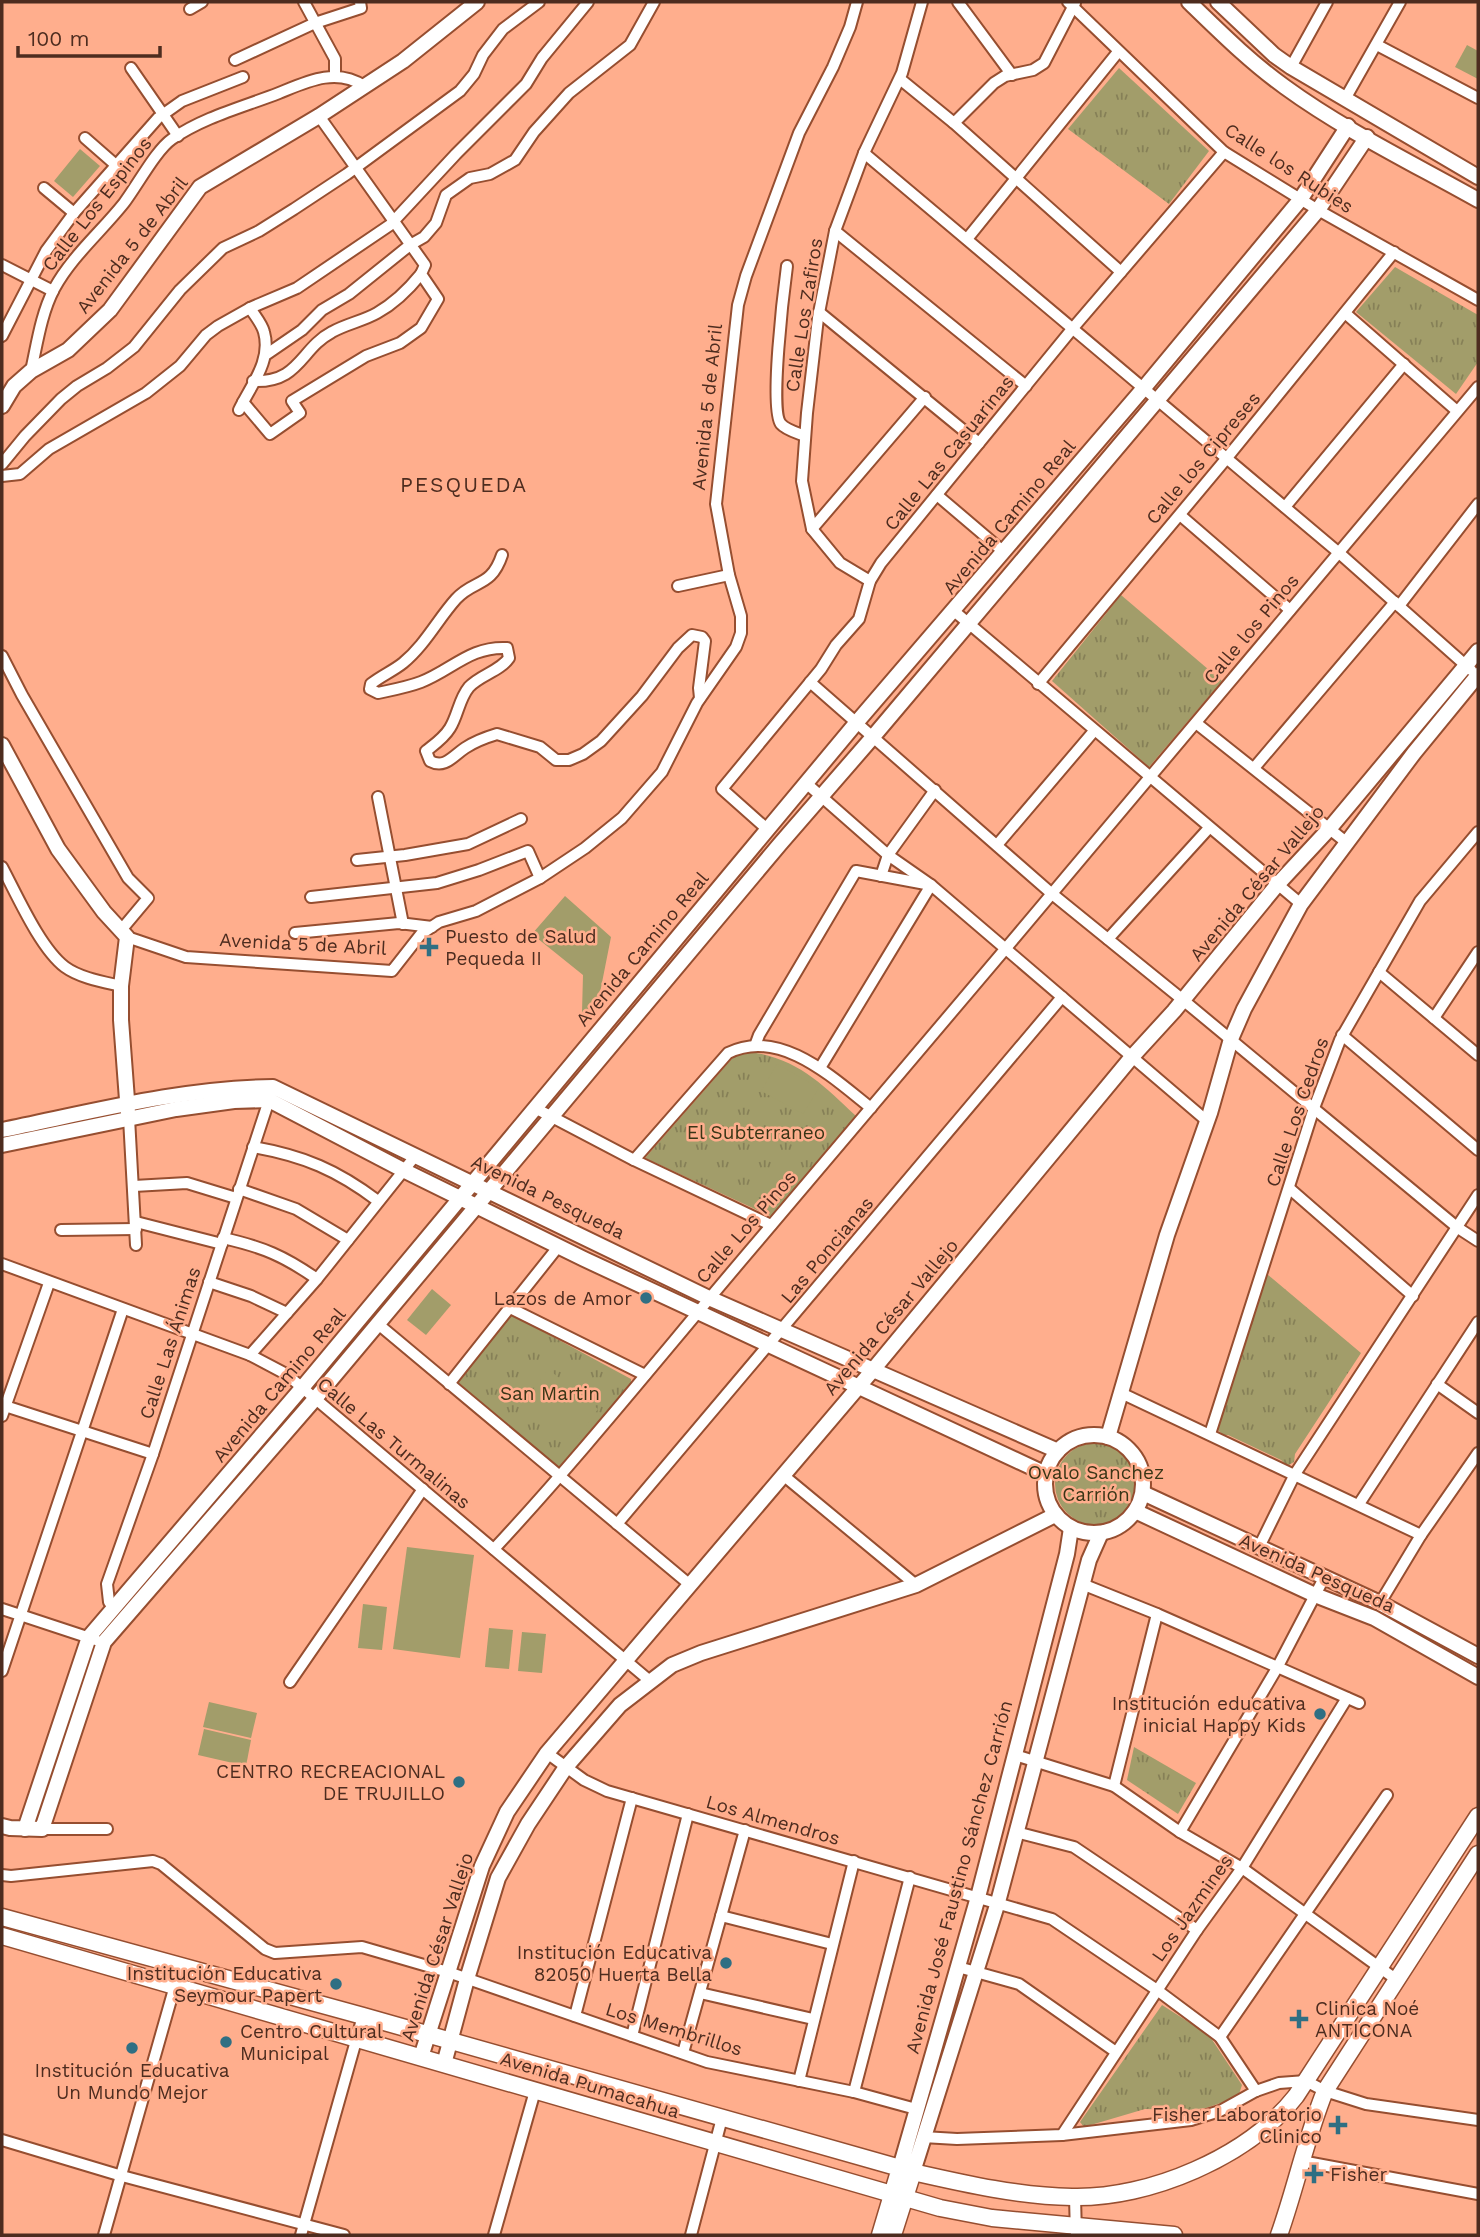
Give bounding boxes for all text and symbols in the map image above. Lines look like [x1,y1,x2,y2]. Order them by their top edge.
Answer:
scale bar [18,14,159,58]
text: 100 m [28,26,90,51]
street label: Calle los Rubies [1220,118,1358,218]
street label: Calle Los Espinos [37,132,157,276]
street label: Avenida 5 de Abril [71,172,193,318]
street label: Calle Los Zafiros [780,236,828,394]
street label: Avenida 5 de Abril [687,322,727,491]
street label: Calle Las Casuarinas [879,371,1019,535]
street label: Calle los Cipreses [1141,387,1265,529]
street label: Avenida Camino Real [938,435,1081,599]
district label: PESQUEDA [400,472,528,497]
street label: Calle los Pinos [1198,569,1304,689]
street label: Avenida César Vallejo [1185,800,1329,966]
street label: Avenida Camino Real [571,867,714,1031]
place label: Puesto de Salud Pequeda II [445,925,597,970]
street label: Avenida 5 de Abril [219,928,387,960]
marker: Puesto de Salud Pequeda II [419,937,439,957]
street label: Calle Los Cedros [1261,1034,1333,1190]
park label: El Subterraneo [687,1121,825,1144]
street label: Avenida Pesqueda [467,1150,629,1244]
street label: Calle Los Pinos [691,1166,801,1288]
street label: Las Poncianas [776,1192,878,1308]
street label: Avenida César Vallejo [819,1234,963,1400]
street label: Calle Las Ánimas [135,1264,205,1422]
place label: Lazos de Amor [494,1287,632,1310]
marker: Lazos de Amor [638,1290,654,1306]
street label: Avenida Camino Real [208,1303,351,1467]
street label: Calle Las Turmalinas [313,1372,475,1514]
park label: San Martin [500,1382,600,1405]
park label: Ovalo Sanchez Carrión [1028,1461,1164,1506]
street label: Avenida Pesqueda [1236,1528,1399,1618]
place label: Institución educativa inicial Happy Kids [1112,1692,1306,1737]
street label: Avenida José Faustino Sánchez Carrión [901,1698,1017,2056]
marker: Institución educativa inicial Happy Kids [1312,1706,1328,1722]
place label: CENTRO RECREACIONAL DE TRUJILLO [216,1760,445,1805]
marker: CENTRO RECREACIONAL DE TRUJILLO [451,1774,467,1790]
street label: Los Almendros [703,1790,843,1850]
street label: Avenida César Vallejo [396,1850,478,2044]
street label: Los Jazmines [1147,1850,1237,1966]
place label: Institución Educativa 82050 Huerta Bella [517,1941,712,1986]
marker: Institución Educativa 82050 Huerta Bella [718,1955,734,1971]
place label: Institución Educativa Seymour Papert [127,1962,322,2007]
marker: Institución Educativa Seymour Papert [328,1976,344,1992]
street label: Los Membrillos [603,1997,745,2061]
place label: Clinica Noé ANTICONA [1315,1997,1419,2042]
marker: Clinica Noé ANTICONA [1289,2009,1309,2029]
place label: Centro Cultural Municipal [240,2020,383,2065]
marker: Centro Cultural Municipal [218,2034,234,2050]
marker: Institución Educativa Un Mundo Mejor [124,2040,140,2056]
street label: Avenida Pumacahua [498,2047,683,2123]
place label: Institución Educativa Un Mundo Mejor [34,2059,230,2104]
place label: Fisher Laboratorio Clinico [1152,2103,1322,2148]
marker: Fisher Laboratorio Clinico [1328,2115,1348,2135]
place label: Fisher [1330,2163,1387,2186]
marker: Fisher [1304,2164,1324,2184]

